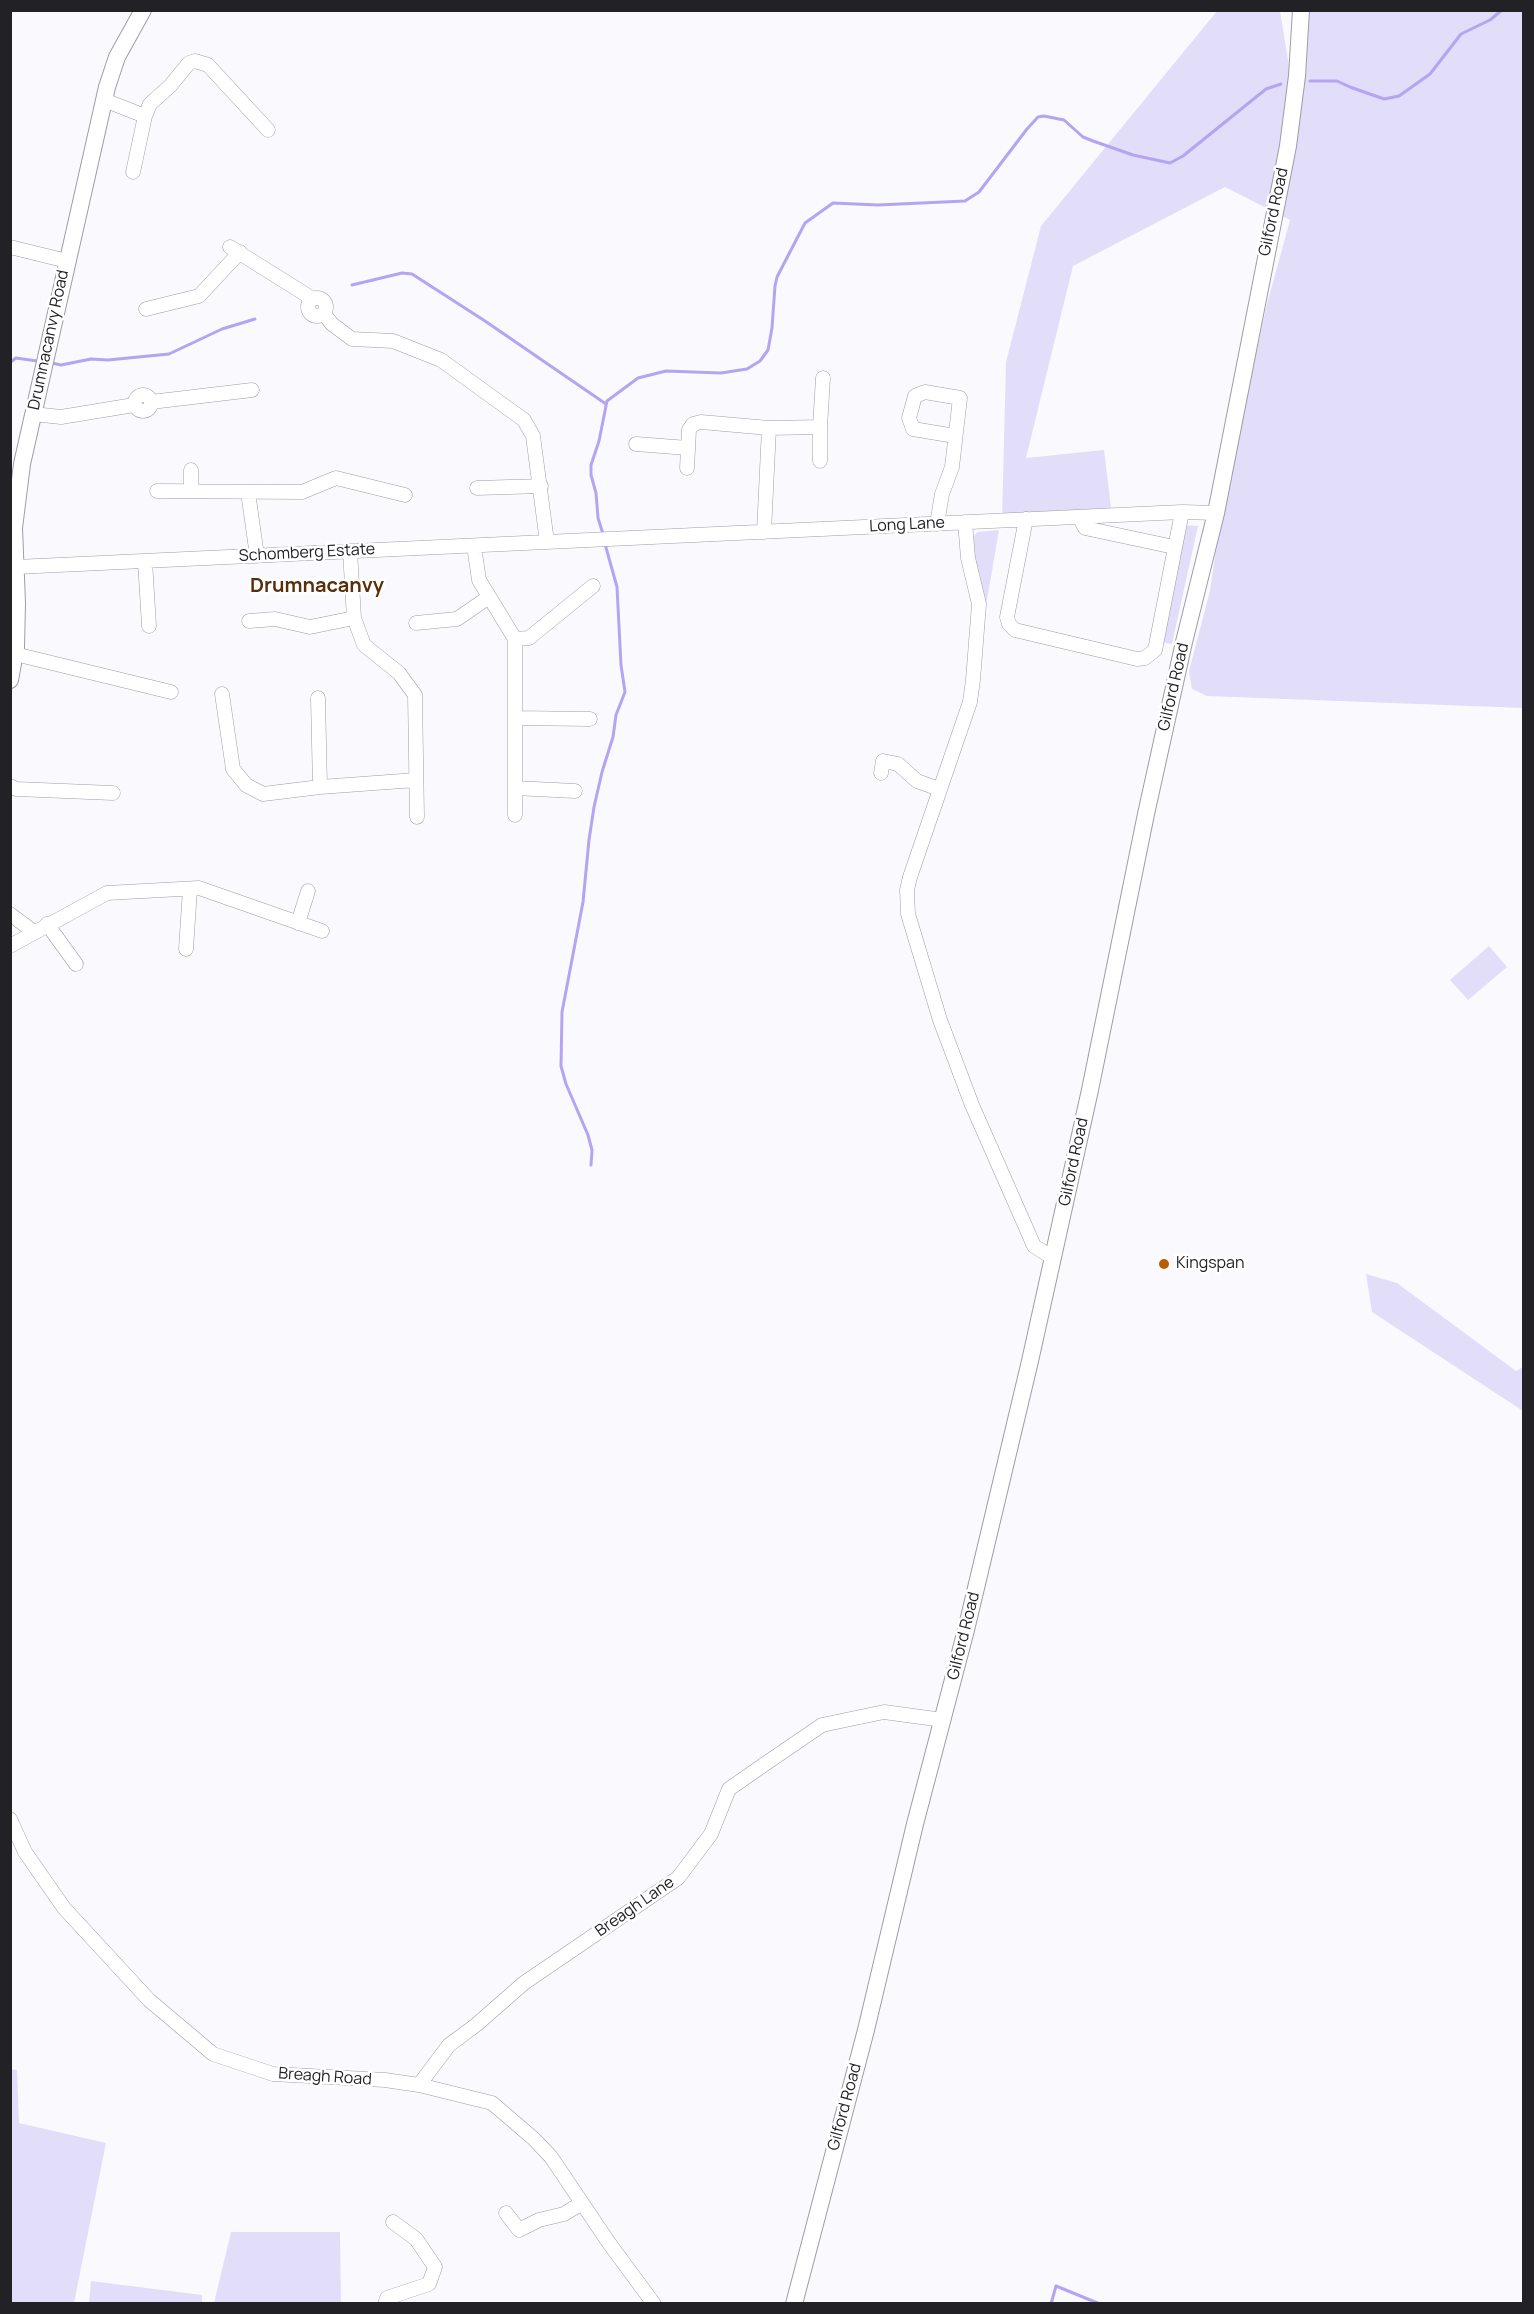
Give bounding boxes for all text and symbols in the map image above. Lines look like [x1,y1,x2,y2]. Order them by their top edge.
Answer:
street label: Gilford Road [1255,166,1293,258]
street label: Drumnacanvy Road [25,268,73,412]
street label: Long Lane [869,513,945,537]
street label: Schomberg Estate [238,540,376,566]
district label: Drumnacanvy [250,574,384,598]
street label: Gilford Road [1155,641,1193,733]
street label: Gilford Road [1055,1116,1093,1208]
place label: Kingspan [1176,1254,1244,1274]
marker: Kingspan [1157,1257,1171,1271]
street label: Gilford Road [944,1590,984,1682]
street label: Breagh Lane [592,1873,678,1941]
street label: Gilford Road [824,2061,866,2153]
street label: Breagh Road [278,2064,372,2090]

